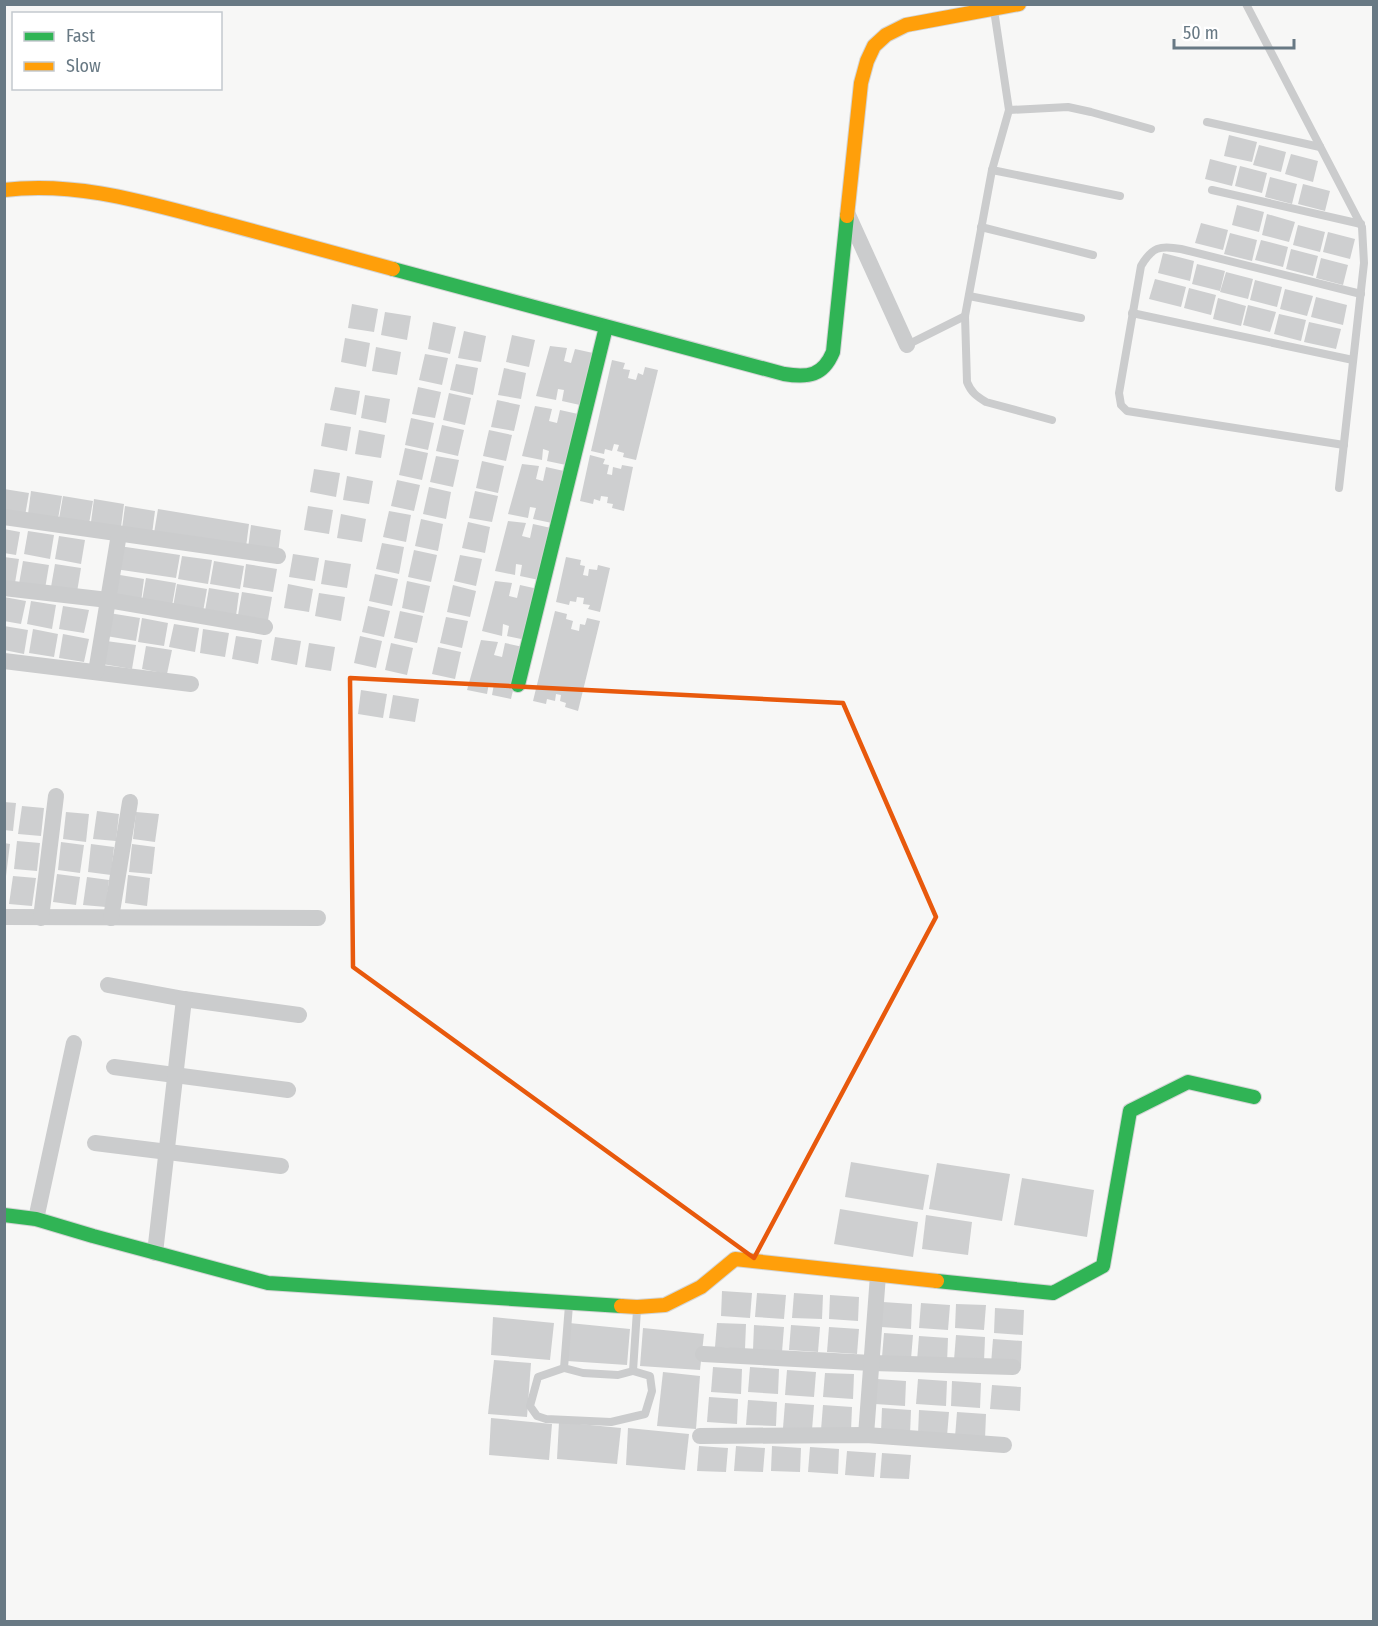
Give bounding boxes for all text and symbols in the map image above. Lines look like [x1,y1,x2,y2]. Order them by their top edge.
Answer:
legend [12,12,222,90]
scale bar [1174,12,1294,50]
text: 50 m [1183,22,1219,44]
text: Fast [66,25,95,47]
text: Slow [66,55,101,77]

